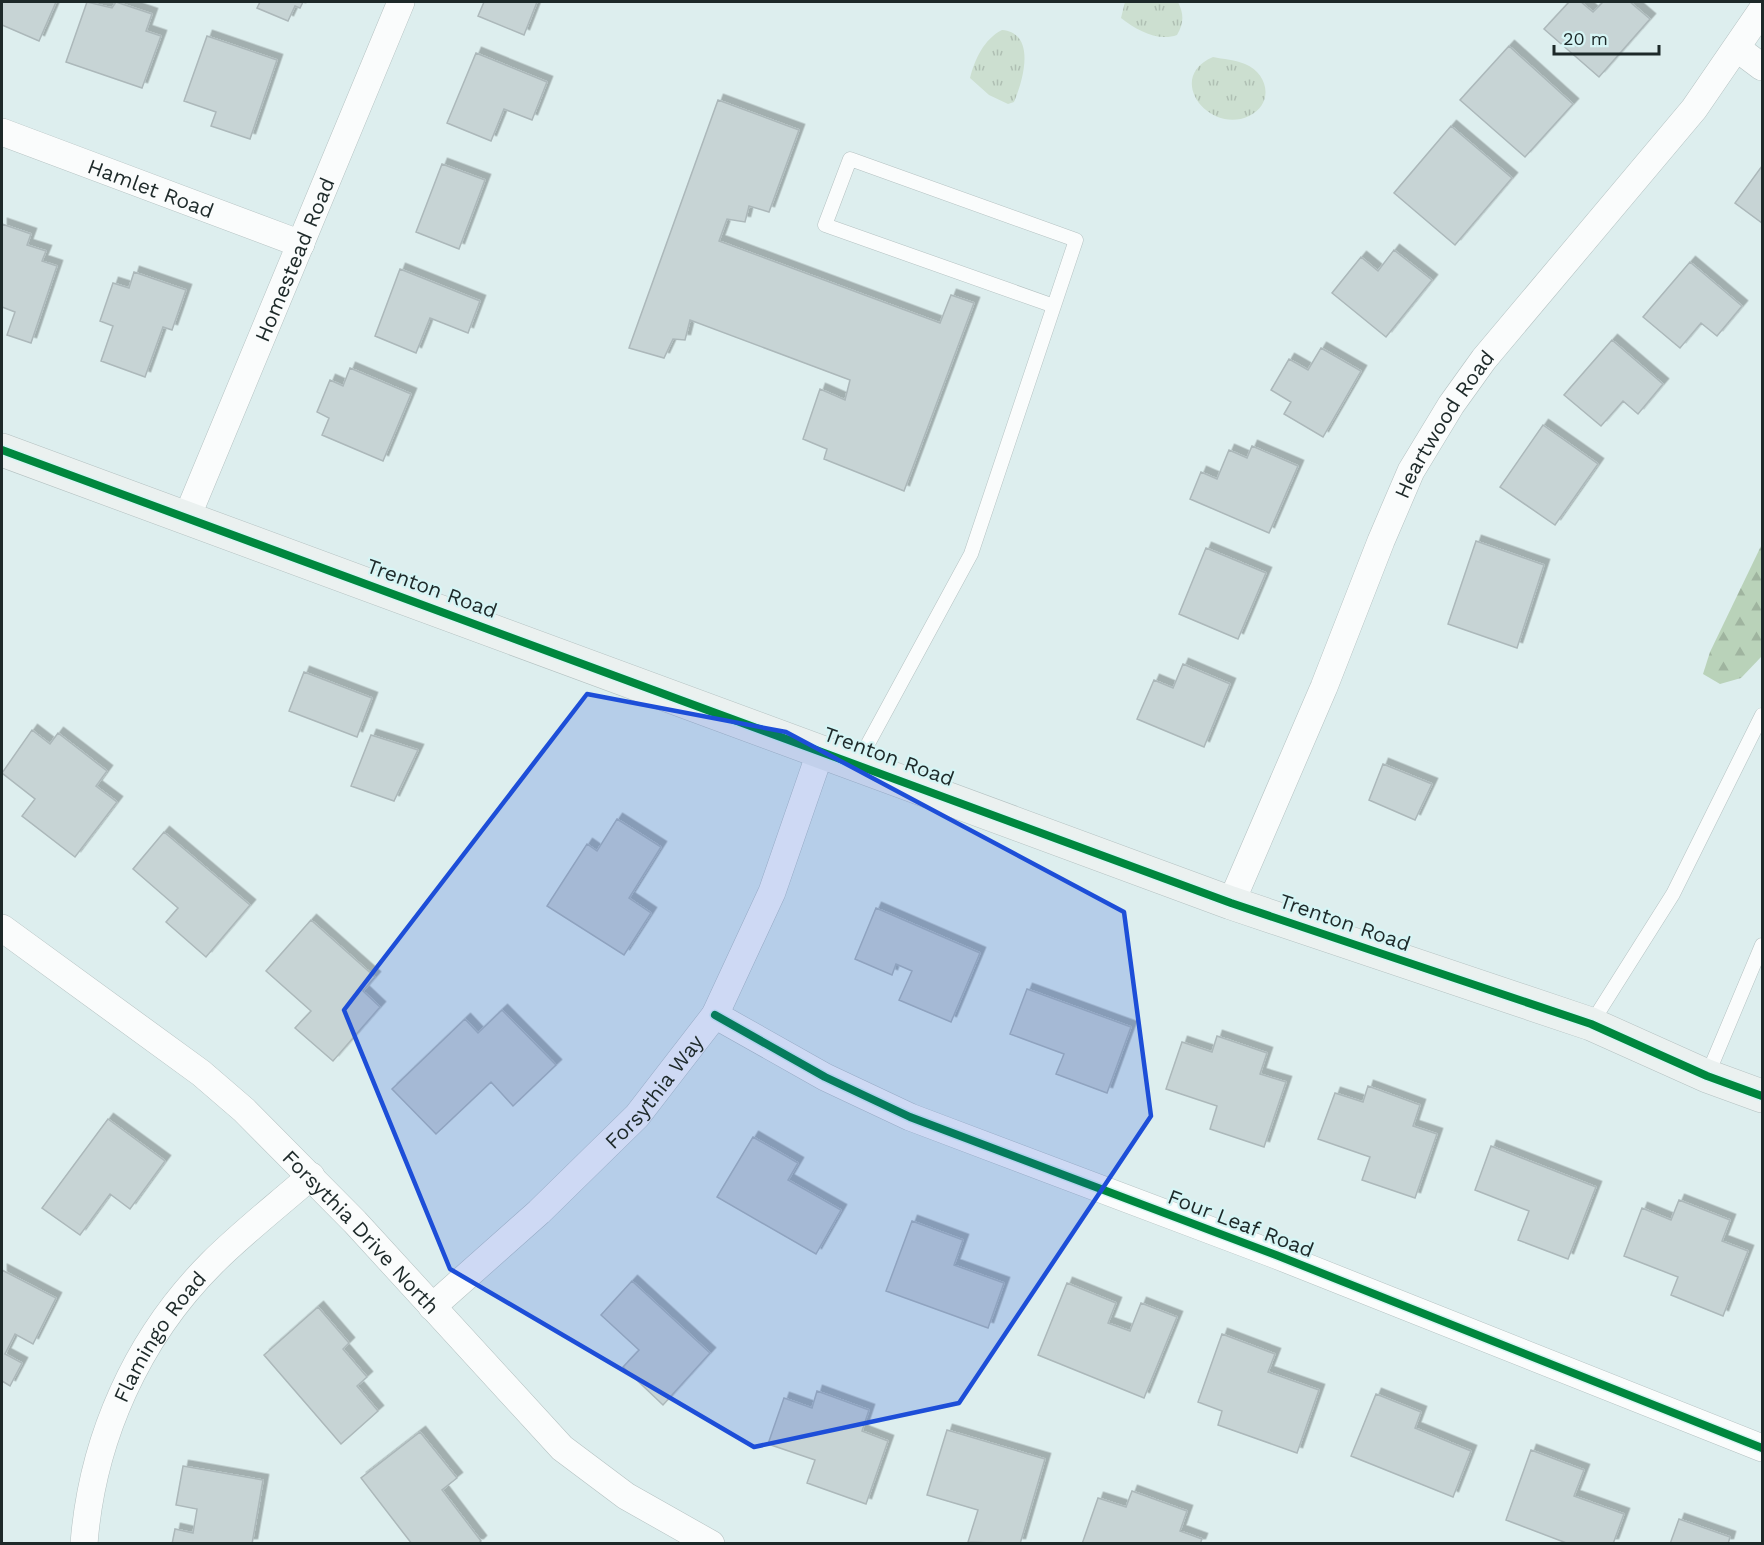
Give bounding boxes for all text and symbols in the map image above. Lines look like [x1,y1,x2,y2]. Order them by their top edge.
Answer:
scale bar [1554,18,1659,56]
text: 20 m [1563,28,1608,49]
street label: Hamlet Road [84,153,217,223]
street label: Homestead Road [249,174,339,345]
street label: Heartwood Road [1388,345,1499,502]
street label: Trenton Road [363,553,501,623]
street label: Trenton Road [820,721,958,791]
street label: Trenton Road [1276,888,1414,956]
street label: Forsythia Way [599,1029,708,1153]
street label: Forsythia Drive North [278,1144,445,1319]
street label: Four Leaf Road [1164,1184,1318,1262]
street label: Flamingo Road [108,1266,211,1406]

